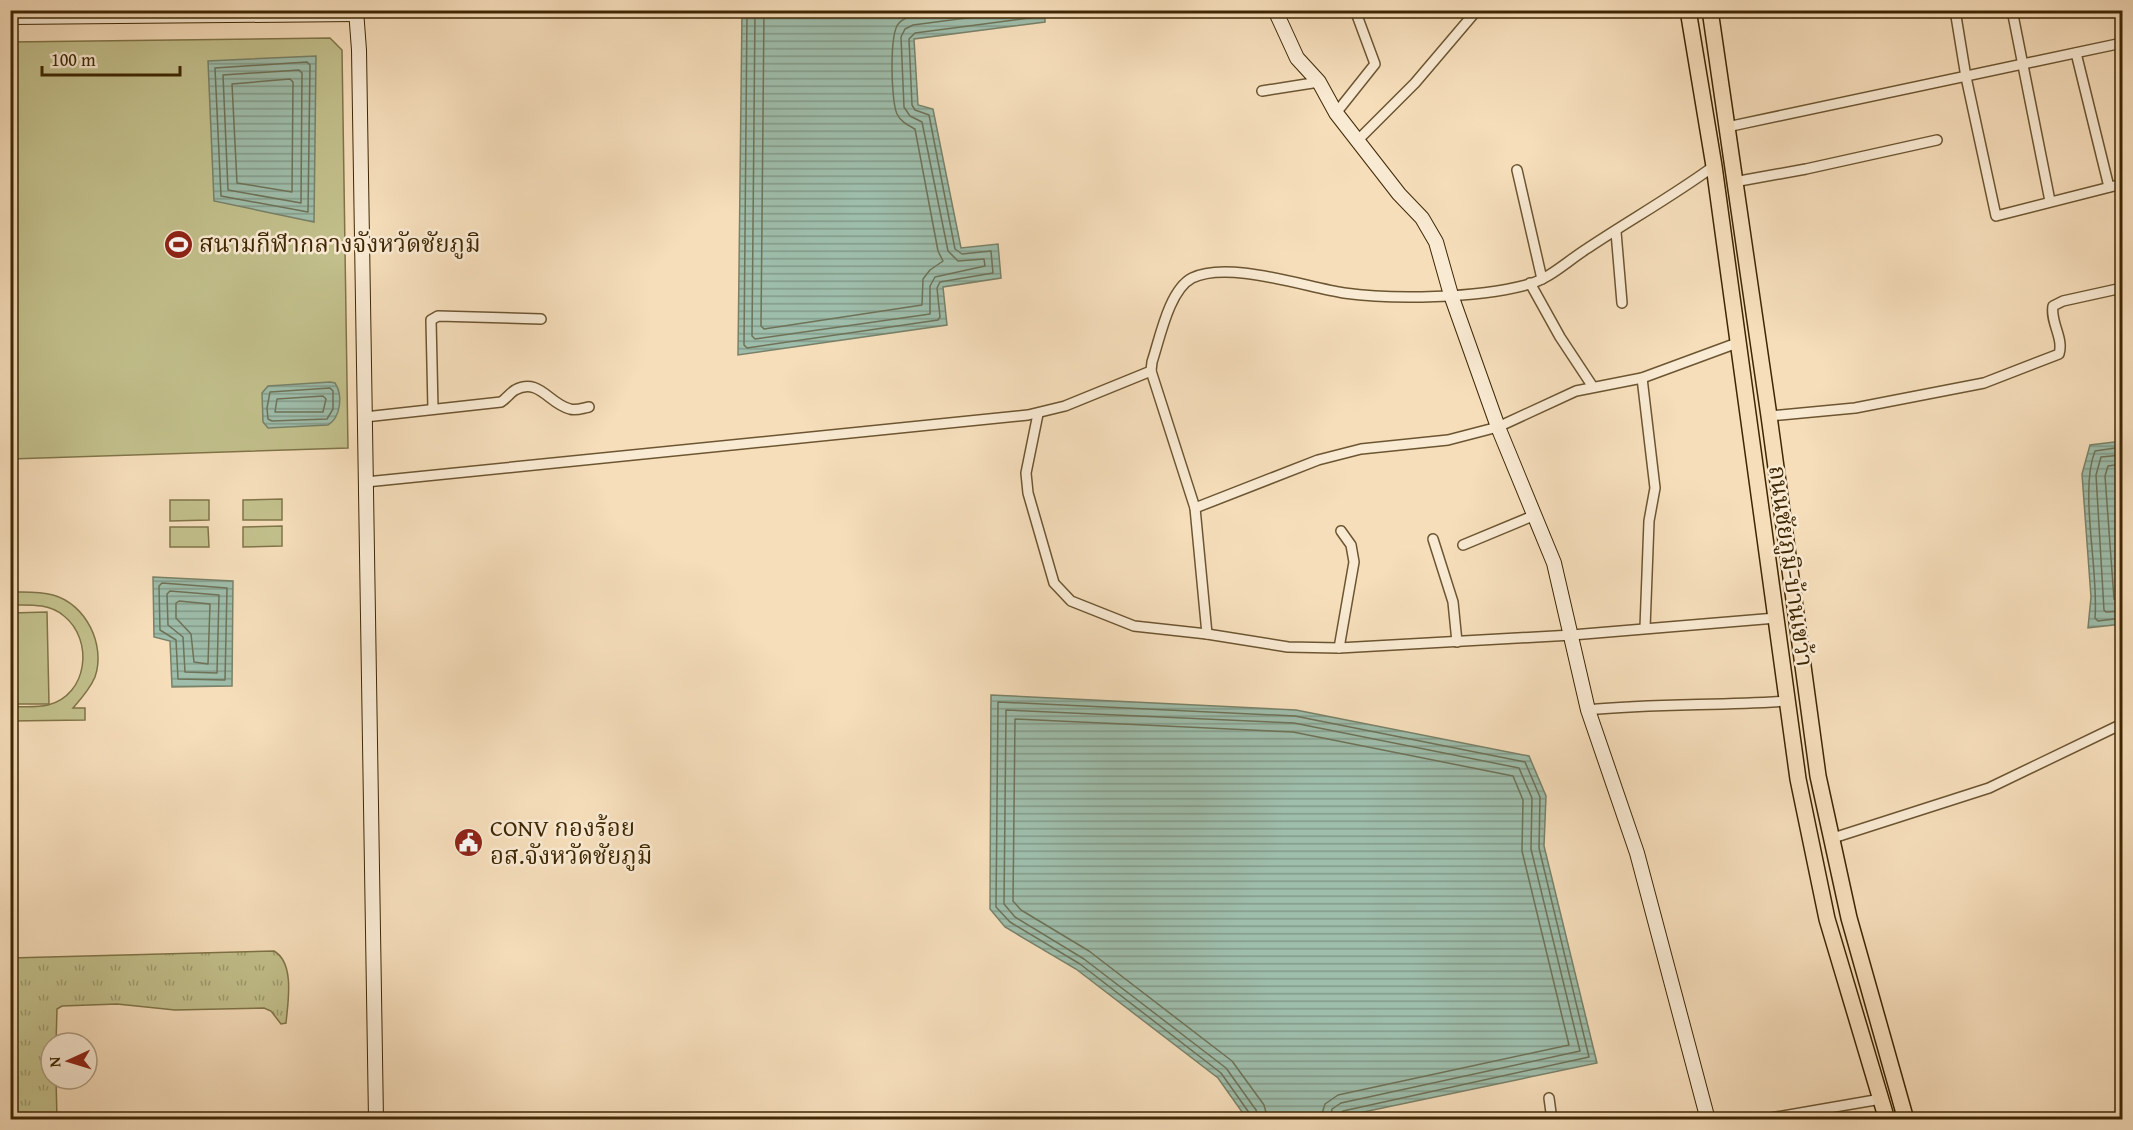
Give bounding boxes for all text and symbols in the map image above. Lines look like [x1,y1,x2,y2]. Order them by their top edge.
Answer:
scale bar [42,39,180,77]
text: 100 m [51,46,96,73]
place label: สนามกีฬากลางจังหวัดชัยภูมิ [199,226,481,261]
sports icon: สนามกีฬากลางจังหวัดชัยภูมิ [162,228,194,260]
street label: ถนนชัยภูมิ-บ้านเขว้า [1760,463,1823,669]
place label: CONV กองร้อย อส.จังหวัดชัยภูมิ [490,810,652,873]
public building icon: CONV กองร้อย อส.จังหวัดชัยภูมิ [453,826,485,858]
north arrow [39,1031,99,1091]
text: N [42,1056,66,1068]

